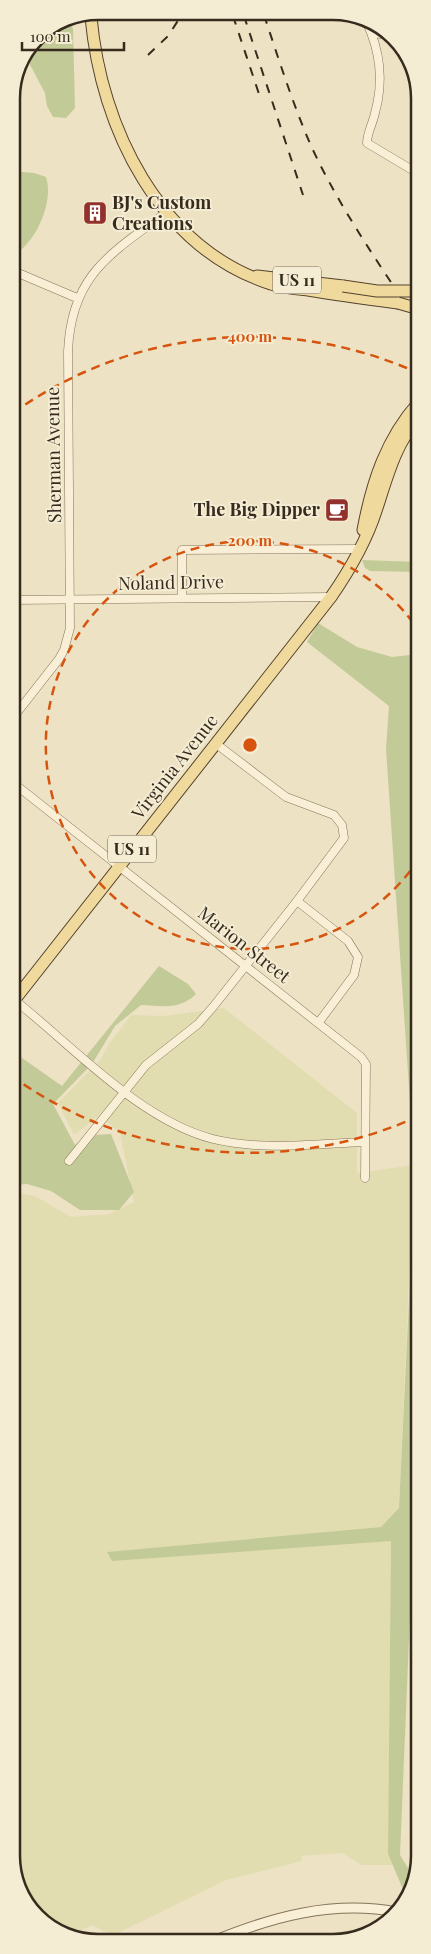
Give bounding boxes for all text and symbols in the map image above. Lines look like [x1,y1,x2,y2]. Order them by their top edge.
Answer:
scale bar [22,20,125,52]
text: 100 m [30,26,71,46]
place label: BJ's Custom Creations [112,190,212,235]
building icon: BJ's Custom Creations [82,200,108,226]
road number: US 11 [273,266,321,294]
text: 400 m [228,326,273,346]
street label: Sherman Avenue [40,387,66,523]
place label: The Big Dipper [193,497,321,521]
cafe icon: The Big Dipper [324,497,350,523]
text: 200 m [228,530,273,550]
street label: Noland Drive [118,569,224,595]
street label: Virginia Avenue [125,709,223,825]
centre of rings [241,736,259,754]
road number: US 11 [108,836,156,862]
street label: Marion Street [193,901,296,988]

